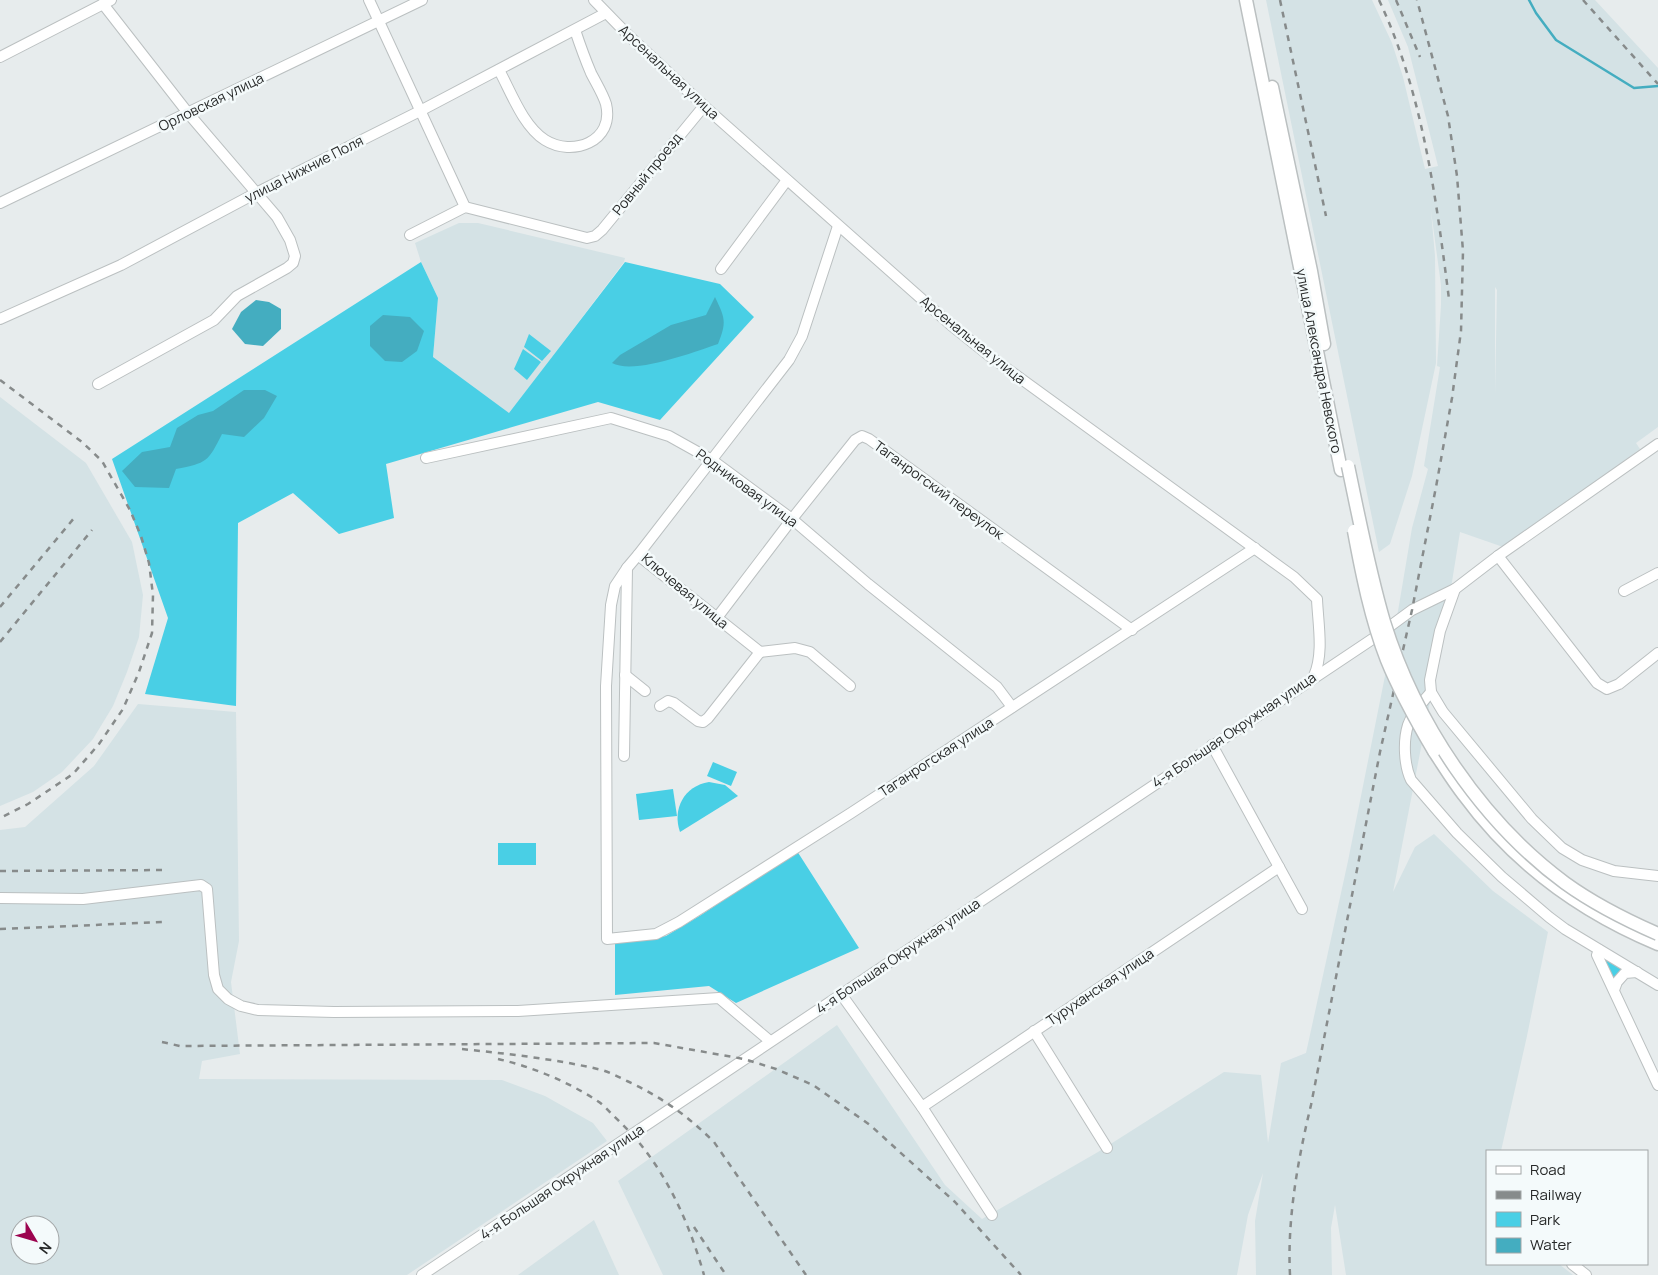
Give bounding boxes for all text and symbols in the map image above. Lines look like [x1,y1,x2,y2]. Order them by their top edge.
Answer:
street label: Арсенальная улица [615,20,724,123]
street label: Орловская улица [155,68,267,135]
street label: Ровный проезд [608,129,686,219]
street label: улица Нижние Поля [241,130,366,207]
street label: улица Александра Невского [1292,267,1347,455]
street label: Арсенальная улица [917,291,1030,388]
street label: Таганрогский переулок [870,436,1009,544]
street label: Родниковая улица [692,444,802,531]
street label: Ключевая улица [638,549,733,633]
street label: 4-я Большая Окружная улица [1148,667,1319,792]
street label: Таганрогская улица [875,712,997,801]
street label: 4-я Большая Окружная улица [812,893,983,1018]
street label: Туруханская улица [1042,944,1157,1030]
street label: 4-я Большая Окружная улица [476,1119,647,1244]
legend [1486,1150,1648,1265]
text: Road [1530,1159,1566,1180]
text: Railway [1530,1184,1582,1205]
text: Park [1530,1209,1560,1230]
north arrow [10,1215,60,1265]
text: Water [1530,1234,1572,1255]
text: N [35,1238,56,1258]

